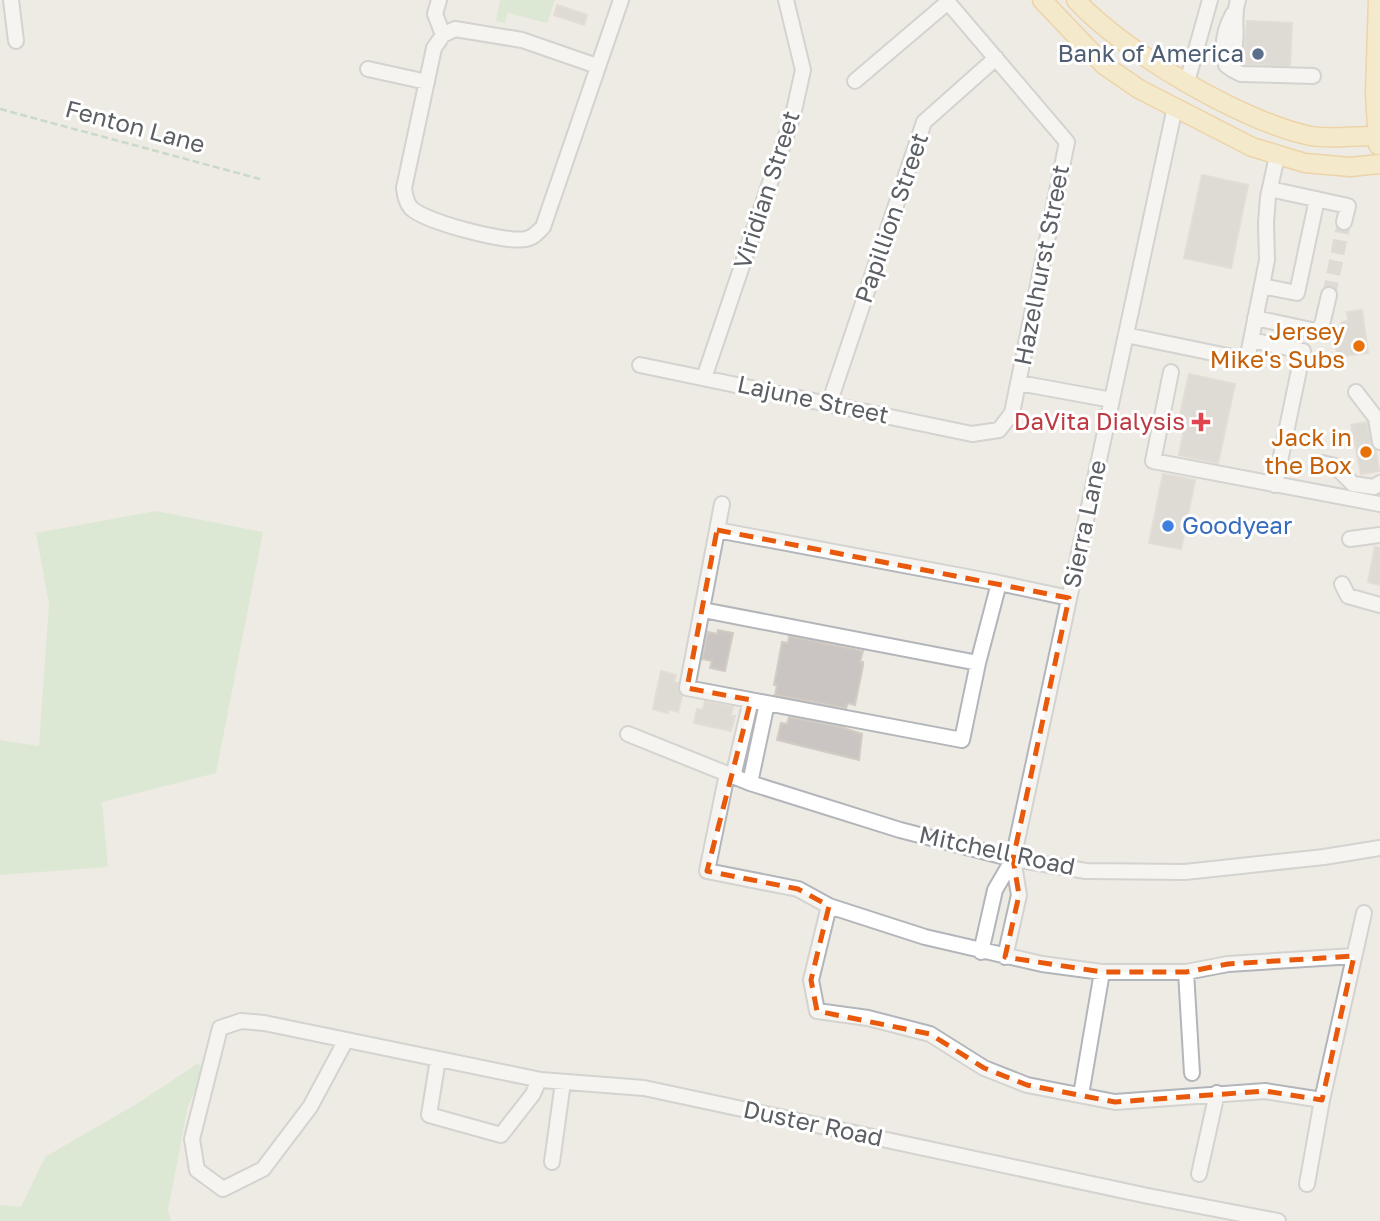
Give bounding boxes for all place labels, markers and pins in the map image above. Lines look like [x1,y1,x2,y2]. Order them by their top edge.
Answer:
place label: Bank of America [1057,38,1244,67]
marker: Bank of America [1250,46,1266,62]
place label: Jersey Mike's Subs [1210,316,1345,373]
marker: Jersey Mike's Subs [1351,338,1367,354]
place label: DaVita Dialysis [1014,406,1185,435]
marker: DaVita Dialysis [1191,412,1211,432]
place label: Jack in the Box [1265,422,1352,479]
marker: Jack in the Box [1358,444,1374,460]
place label: Goodyear [1182,510,1292,539]
marker: Goodyear [1160,518,1176,534]

